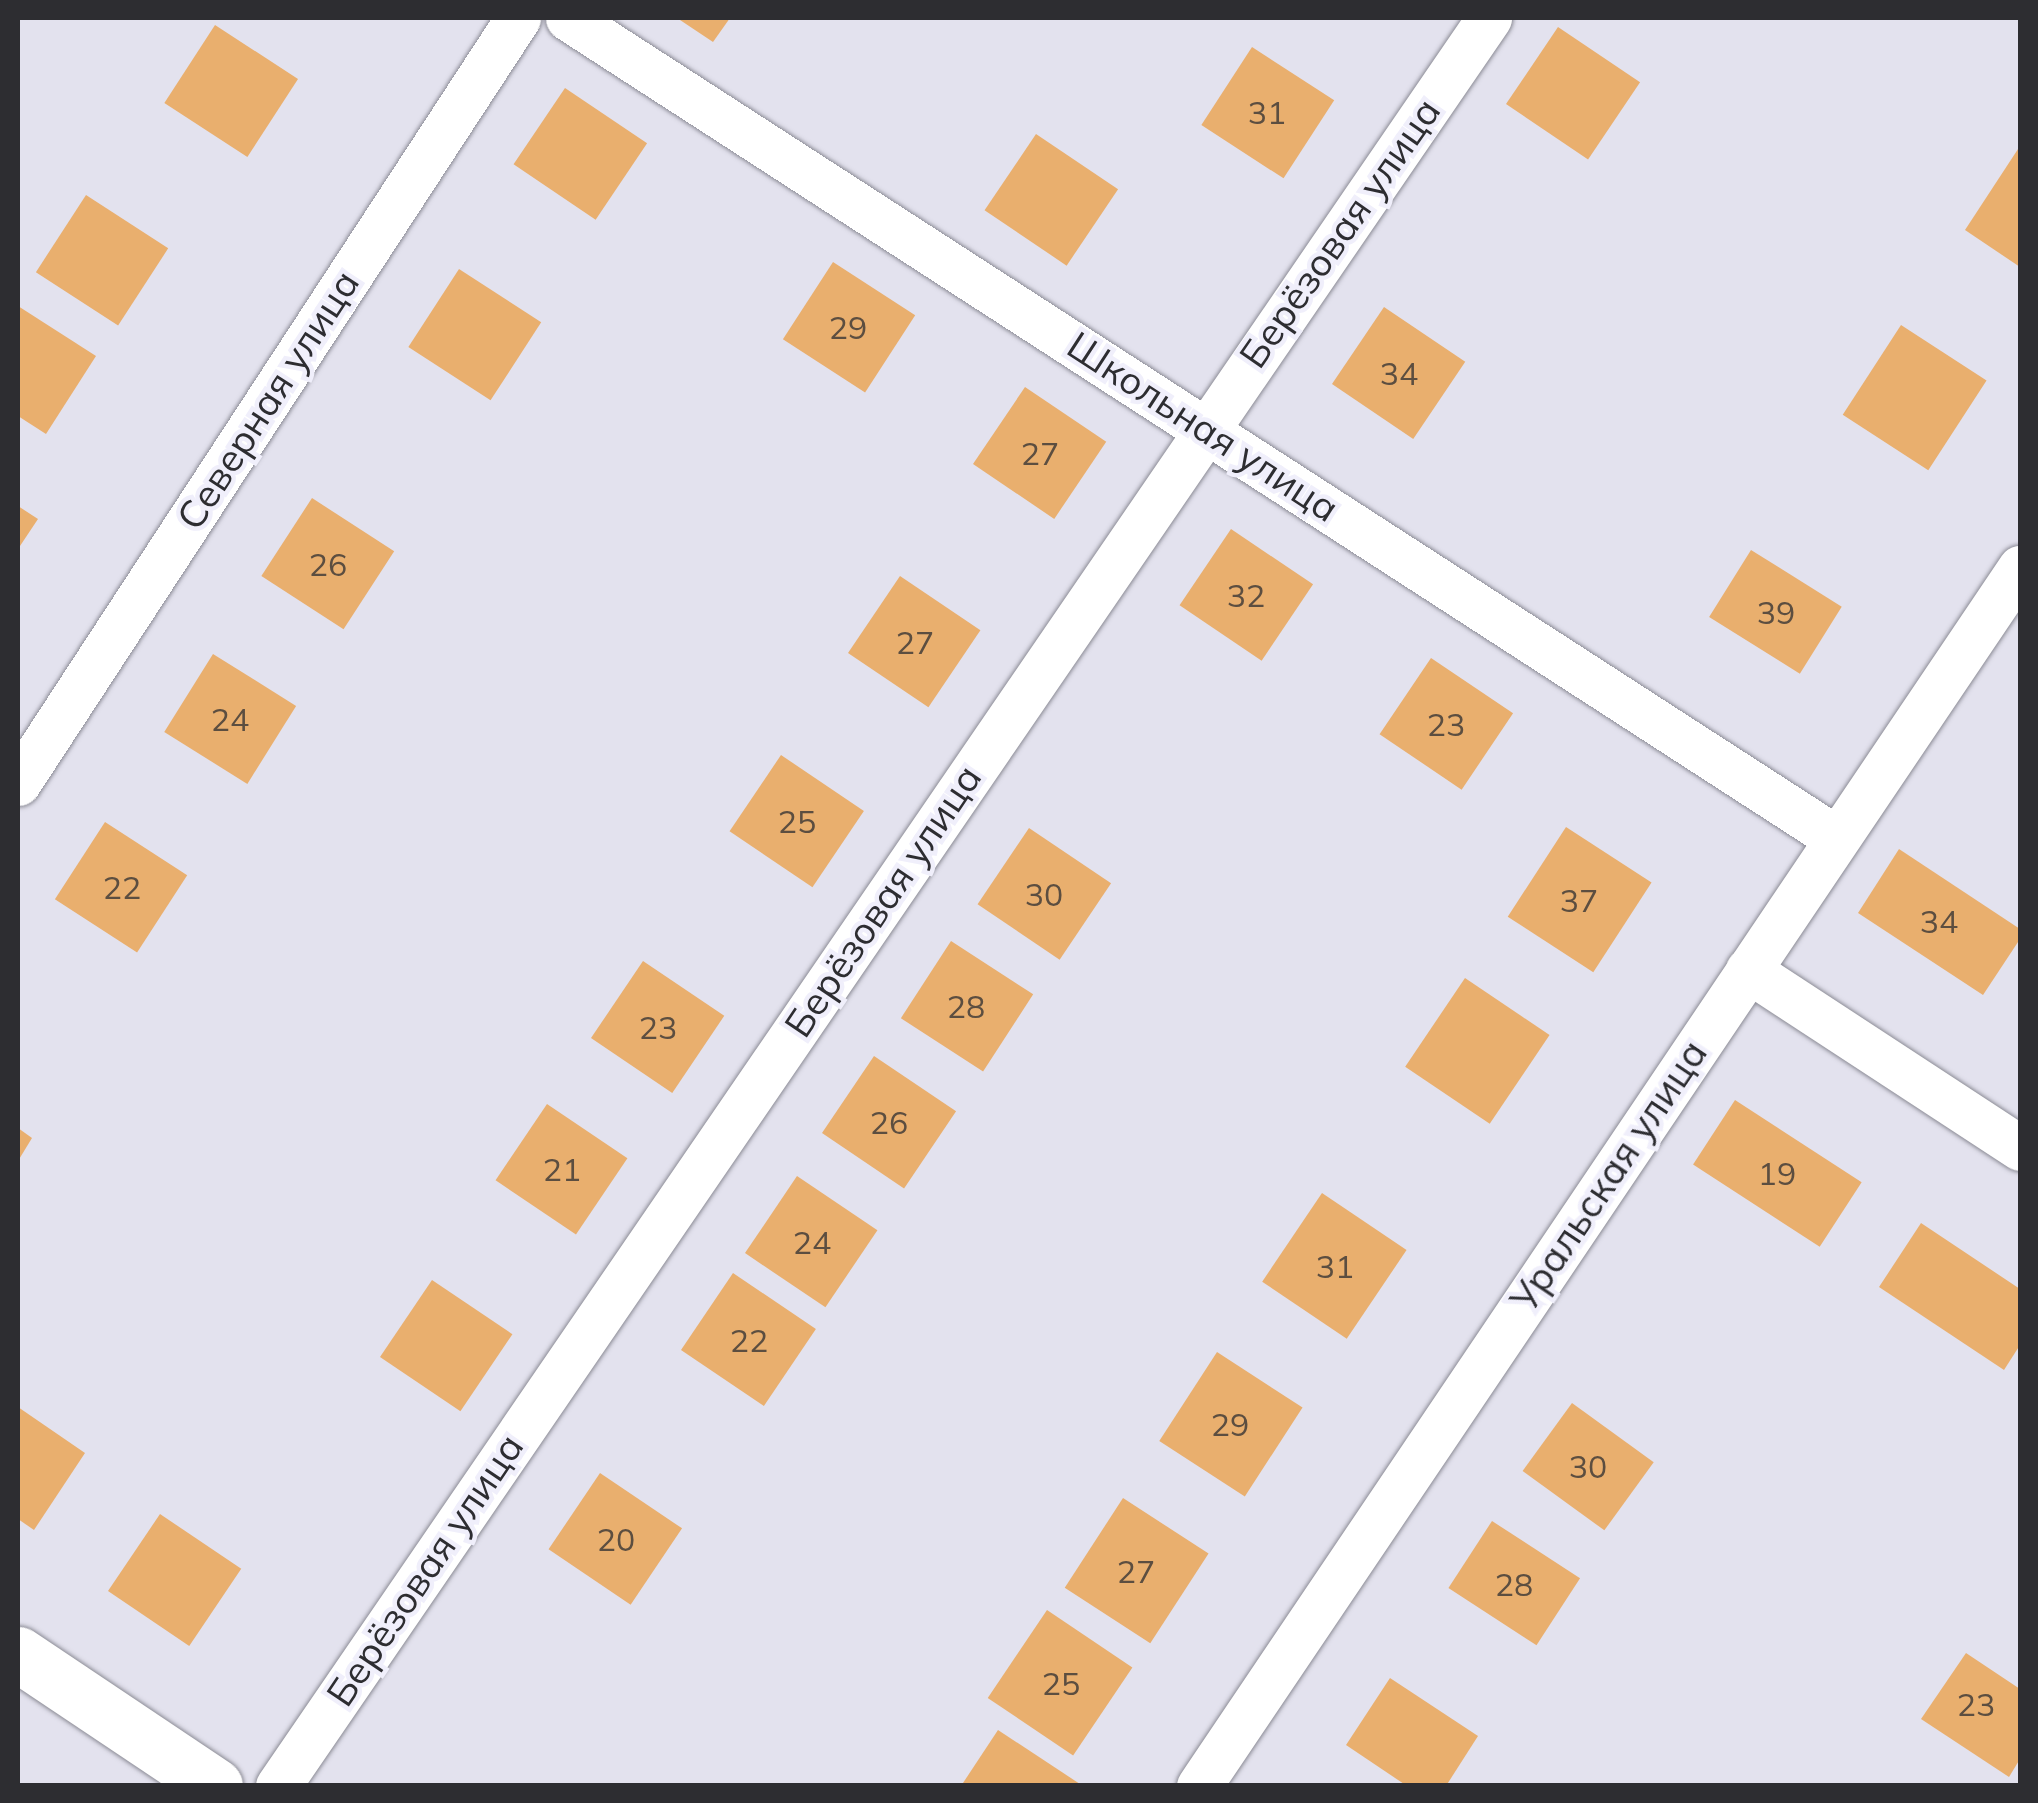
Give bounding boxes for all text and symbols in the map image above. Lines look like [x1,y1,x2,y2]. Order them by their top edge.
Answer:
street label: Берёзовая улица [1230,90,1450,376]
house number: 31 [1248,93,1286,131]
street label: Северная улица [167,262,369,538]
house number: 29 [829,308,867,346]
street label: Школьная улица [1059,322,1347,532]
house number: 34 [1380,354,1418,392]
house number: 27 [1021,434,1059,472]
house number: 26 [309,545,347,583]
house number: 32 [1227,576,1265,614]
house number: 39 [1757,593,1795,631]
house number: 27 [896,623,934,661]
house number: 24 [211,700,249,738]
house number: 23 [1427,705,1465,743]
street label: Берёзовая улица [775,756,991,1046]
house number: 25 [778,802,816,840]
house number: 22 [103,868,141,906]
house number: 30 [1025,875,1063,913]
house number: 37 [1560,881,1598,919]
house number: 34 [1920,902,1958,940]
house number: 28 [947,987,985,1025]
house number: 23 [639,1008,677,1046]
street label: Уральская улица [1501,1032,1717,1320]
house number: 26 [870,1103,908,1141]
house number: 21 [543,1150,581,1188]
house number: 19 [1758,1154,1796,1192]
house number: 24 [793,1223,831,1261]
house number: 31 [1316,1247,1354,1285]
house number: 22 [730,1321,768,1359]
house number: 29 [1211,1405,1249,1443]
street label: Берёзовая улица [317,1425,533,1715]
house number: 30 [1569,1447,1607,1485]
house number: 20 [597,1520,635,1558]
house number: 27 [1117,1552,1155,1590]
house number: 28 [1495,1565,1533,1603]
house number: 25 [1042,1664,1080,1702]
house number: 23 [1957,1685,1995,1723]

